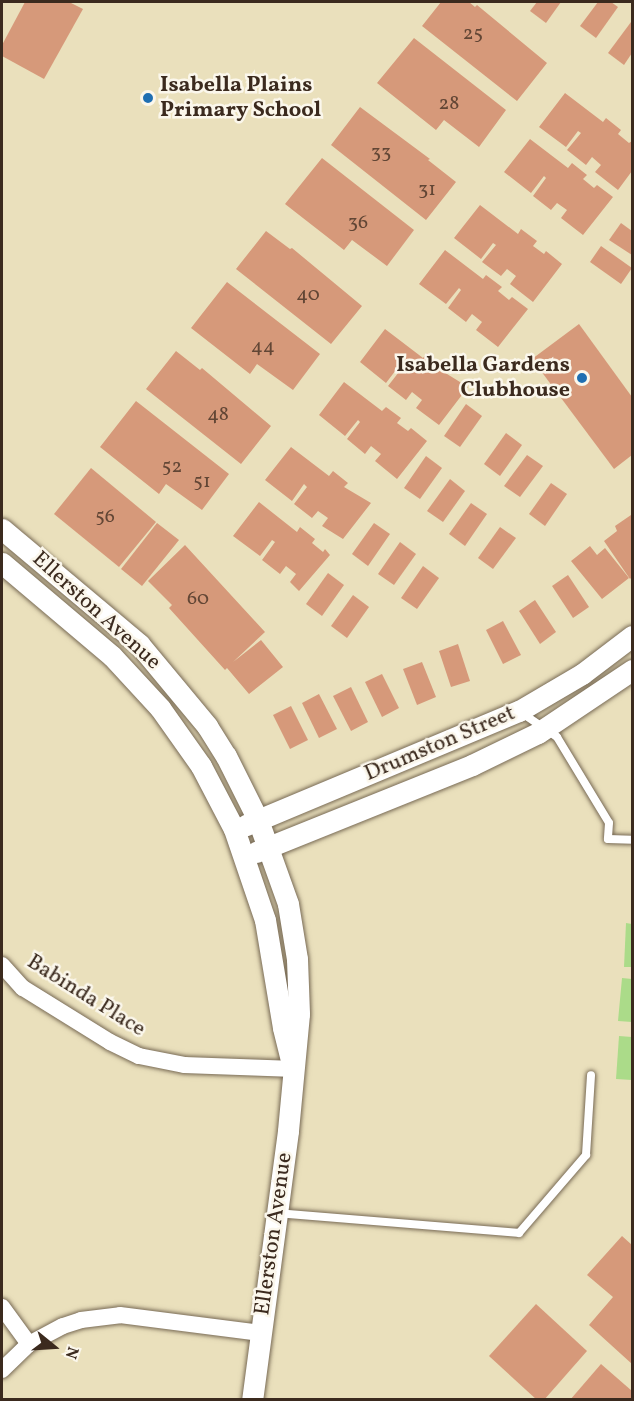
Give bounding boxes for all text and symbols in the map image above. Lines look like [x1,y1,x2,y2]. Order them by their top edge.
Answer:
house number: 25 [463,22,483,46]
place label: Isabella Plains Primary School [160,72,322,124]
marker: Isabella Plains Primary School [141,91,155,105]
house number: 28 [439,92,459,116]
house number: 33 [371,141,391,165]
house number: 31 [418,178,436,202]
house number: 36 [348,211,368,235]
house number: 40 [296,283,320,307]
house number: 44 [251,335,275,359]
place label: Isabella Gardens Clubhouse [396,352,570,404]
marker: Isabella Gardens Clubhouse [575,371,589,385]
house number: 48 [207,403,229,427]
house number: 52 [162,455,182,479]
house number: 51 [193,470,211,494]
house number: 56 [95,505,115,529]
street label: Ellerston Avenue [26,546,166,676]
house number: 60 [187,587,209,611]
street label: Drumston Street [361,700,519,788]
street label: Babinda Place [22,949,150,1043]
street label: Ellerston Avenue [250,1151,298,1317]
north arrow [24,1317,84,1377]
text: N [59,1344,83,1361]

